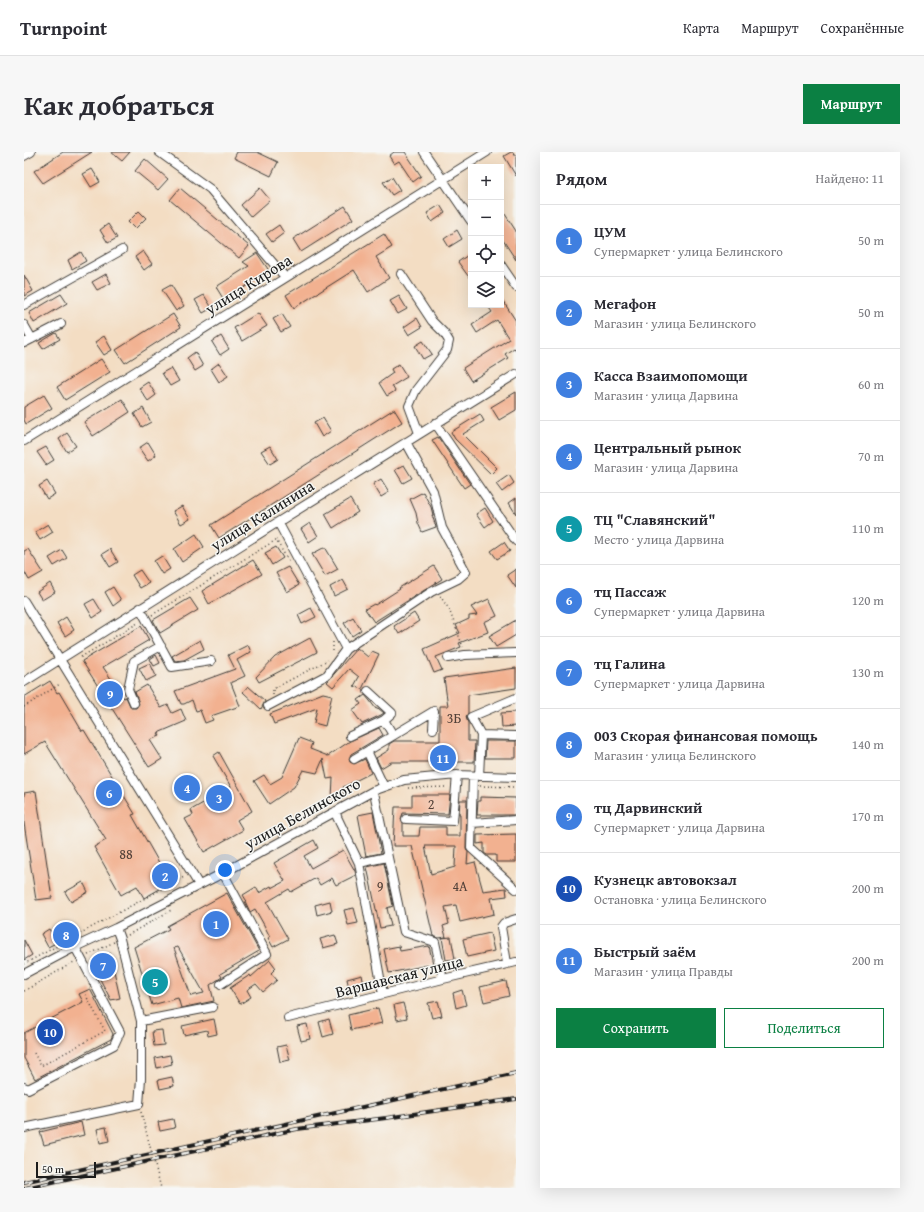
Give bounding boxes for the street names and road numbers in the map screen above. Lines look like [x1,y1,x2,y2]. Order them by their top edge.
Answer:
street label: улица Кирова [199,248,296,321]
street label: улица Калинина [205,473,319,557]
street label: улица Белинского [239,771,364,855]
street label: Варшавская улица [333,948,466,1003]

